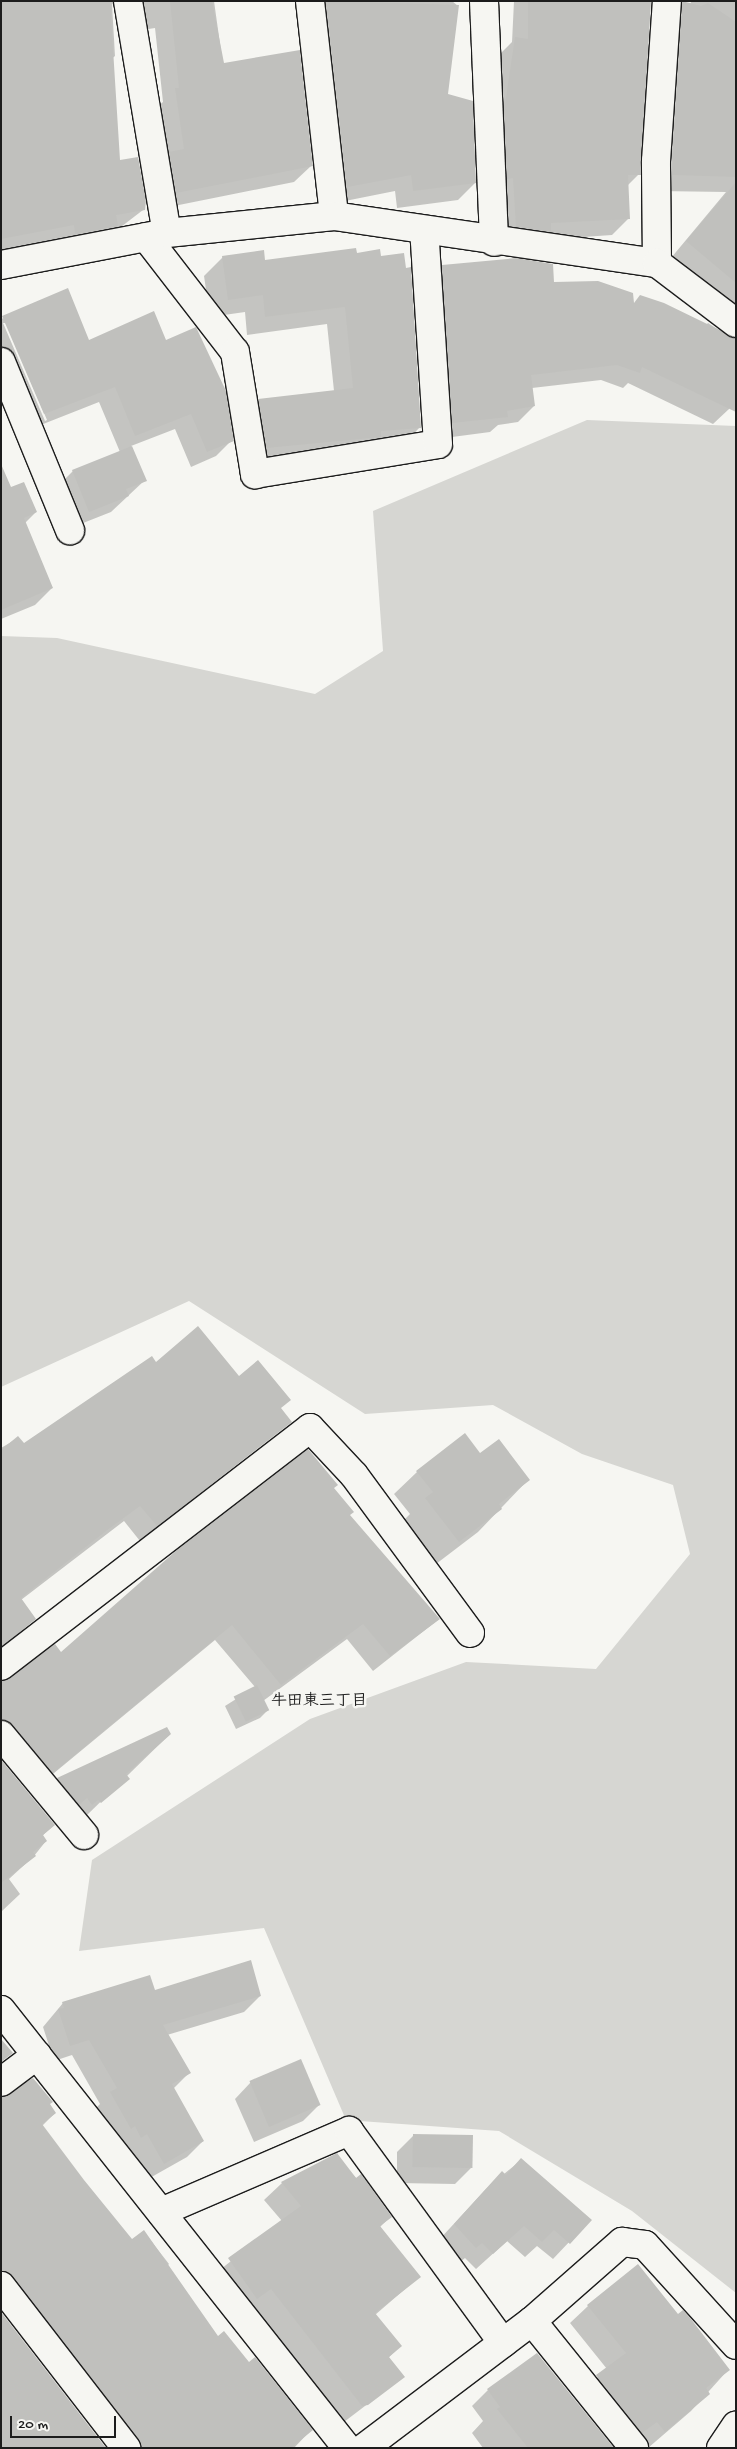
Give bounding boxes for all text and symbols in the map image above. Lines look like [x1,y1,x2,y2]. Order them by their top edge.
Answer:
district label: 牛田東三丁目 [271,1693,367,1713]
scale bar [12,2406,119,2438]
text: 20 m [18,2416,48,2434]

